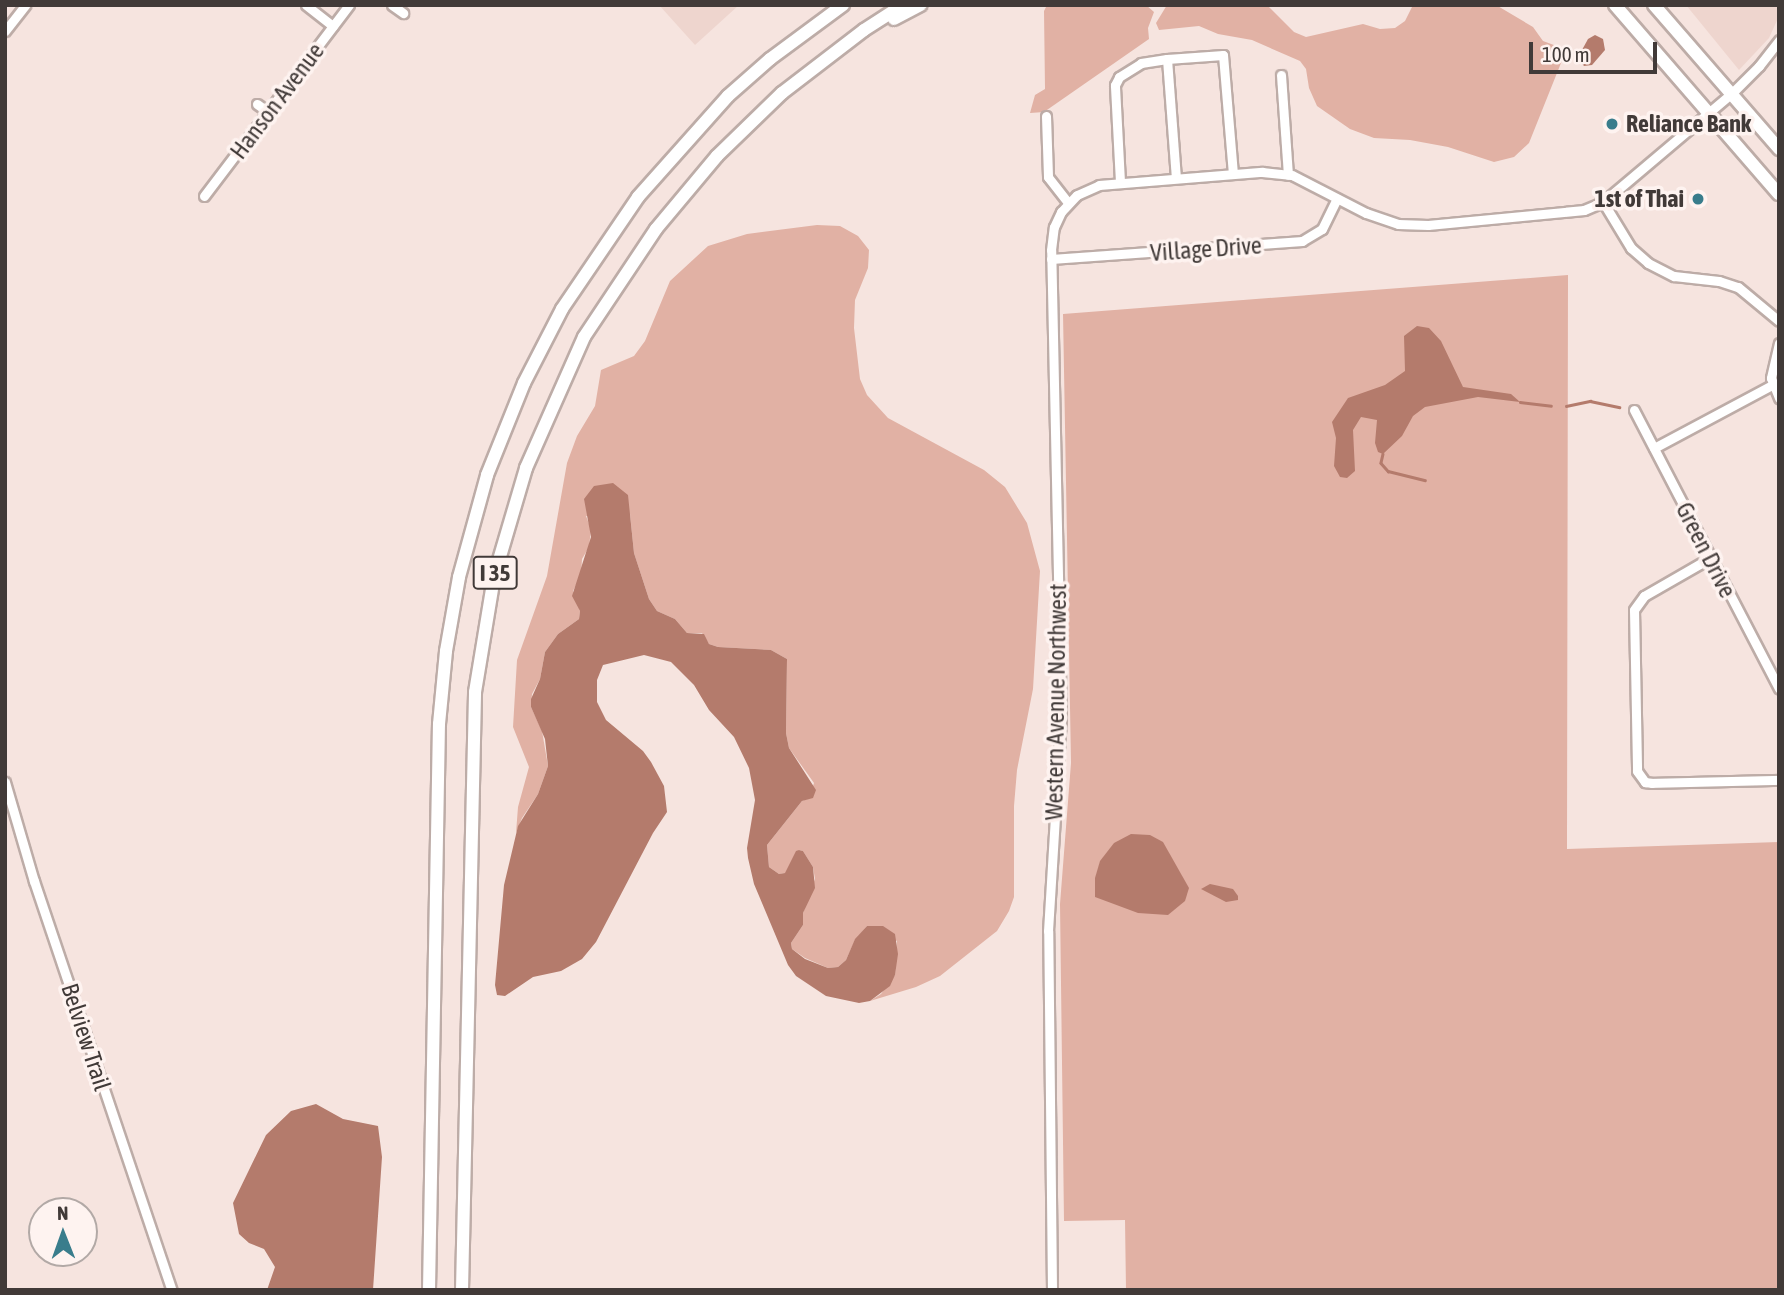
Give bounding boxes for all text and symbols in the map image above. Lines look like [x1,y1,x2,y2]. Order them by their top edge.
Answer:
scale bar [1532,28,1660,72]
street label: Hanson Avenue [224,37,330,165]
text: 100 m [1542,42,1590,66]
place label: Reliance Bank [1626,110,1751,138]
marker: Reliance Bank [1604,116,1620,132]
place label: 1st of Thai [1594,185,1684,213]
marker: 1st of Thai [1690,191,1706,207]
street label: Village Drive [1149,231,1263,267]
street label: Green Drive [1670,498,1742,602]
road number: I 35 [472,554,518,593]
street label: Western Avenue Northwest [1040,583,1072,821]
street label: Belview Trail [55,980,117,1094]
north arrow [28,1197,98,1267]
text: N [57,1202,68,1224]

